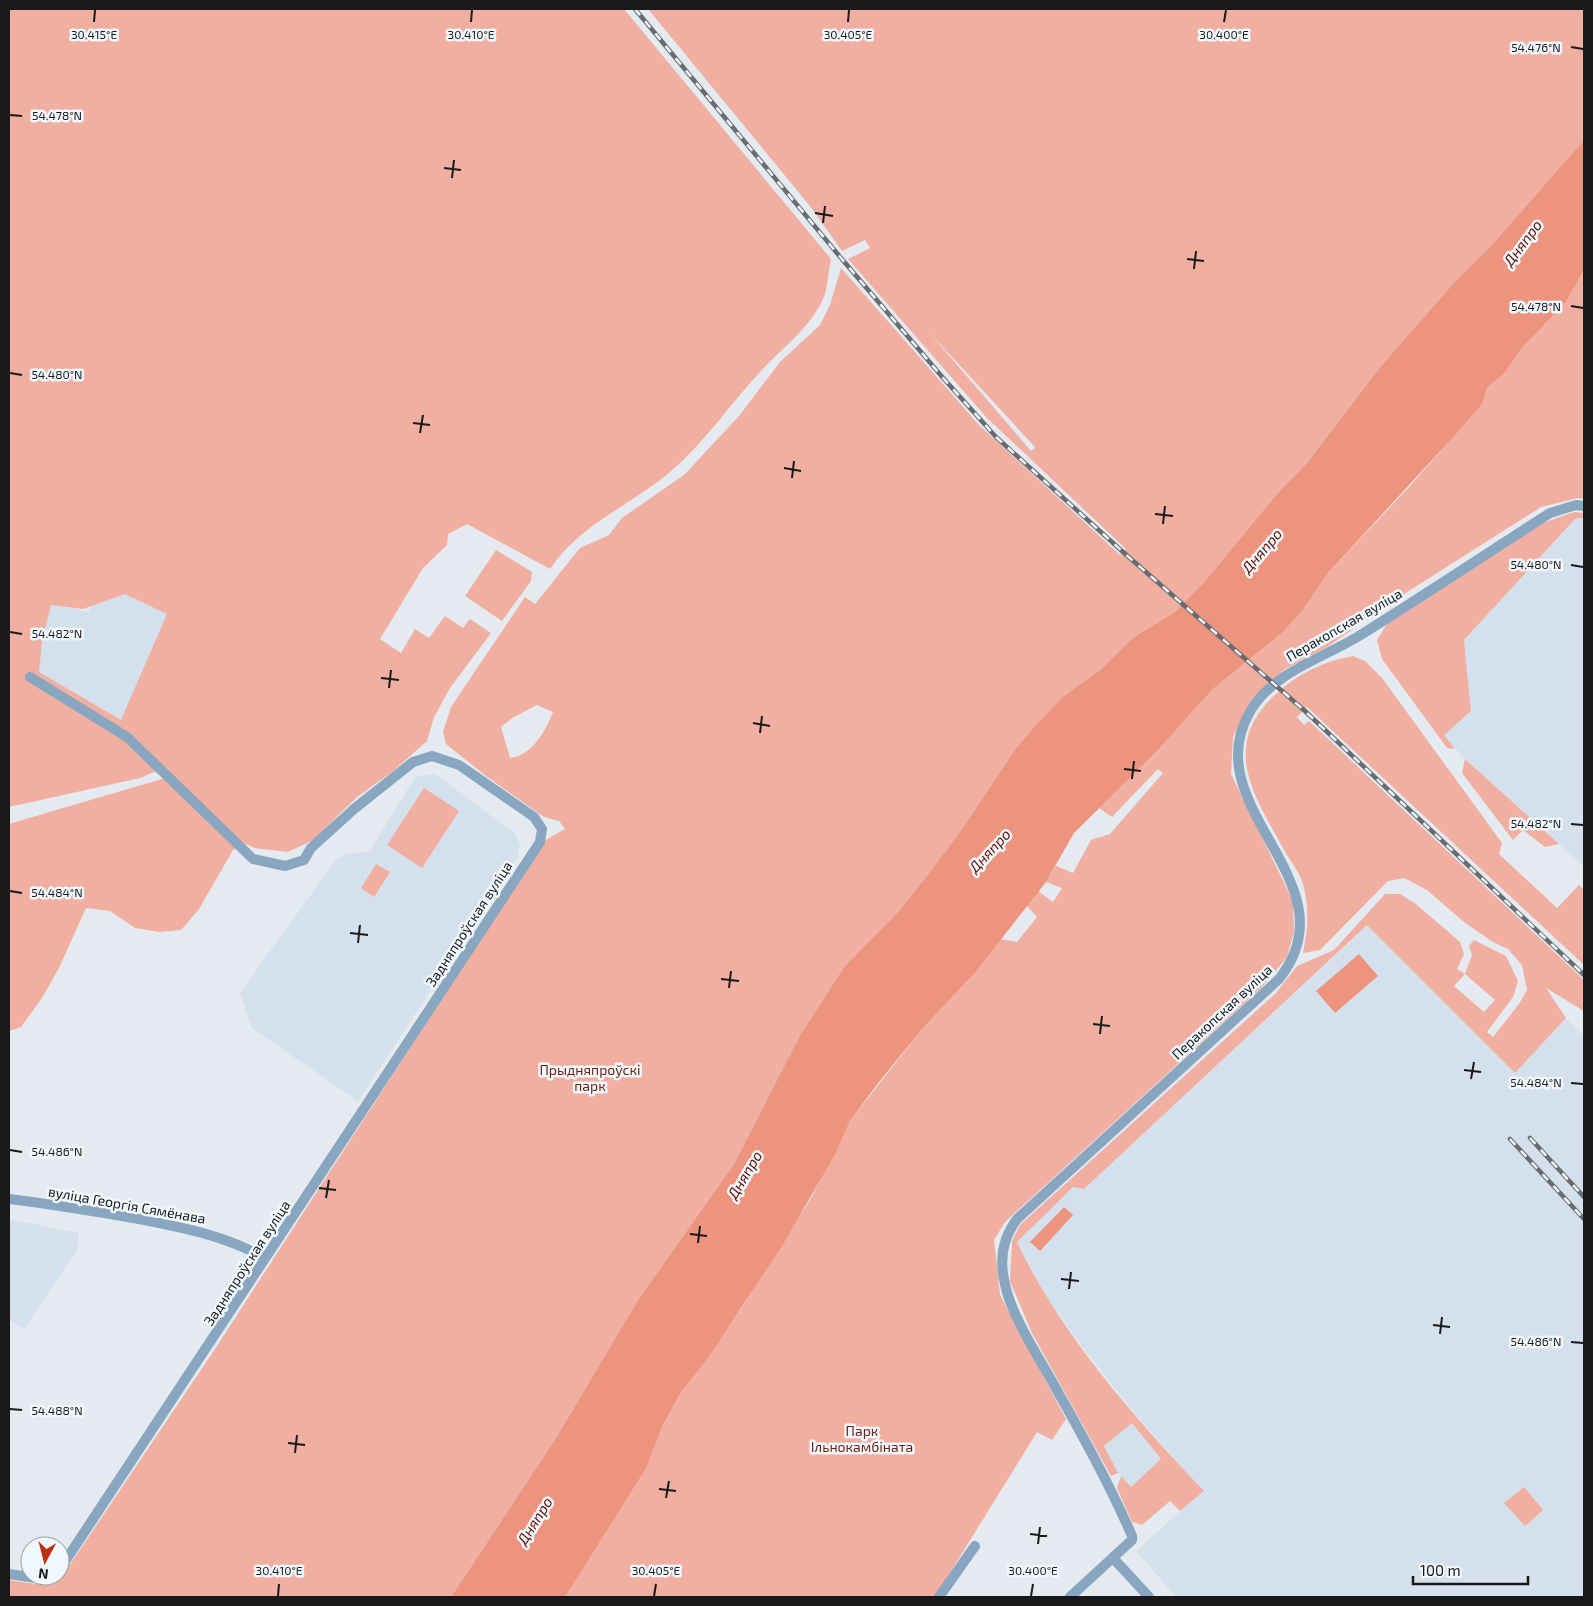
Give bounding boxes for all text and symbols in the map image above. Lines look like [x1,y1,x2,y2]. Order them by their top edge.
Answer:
text: 30.415°E [71,27,117,41]
text: 30.410°E [447,27,495,41]
text: 30.405°E [824,27,873,41]
text: 30.400°E [1199,27,1249,41]
text: 54.476°N [1511,40,1561,54]
text: 54.478°N [32,108,82,122]
water label: Дняпро [1498,216,1545,270]
text: 54.478°N [1511,299,1561,313]
text: 54.480°N [31,367,83,381]
water label: Дняпро [1236,524,1285,577]
text: 54.480°N [1510,557,1562,571]
street label: Перакопская вуліца [1283,584,1405,665]
text: 54.482°N [32,626,82,640]
text: 54.482°N [1511,816,1561,830]
water label: Дняпро [964,825,1014,877]
street label: Задняпроўская вуліца [422,858,515,989]
text: 54.484°N [31,885,83,899]
street label: Перакопская вуліца [1168,961,1275,1063]
park label: Прыдняпроўскі парк [540,1061,640,1094]
text: 54.484°N [1510,1075,1562,1089]
text: 54.486°N [32,1144,82,1158]
water label: Дняпро [722,1147,765,1203]
street label: вуліца Георгія Сямёнава [47,1182,207,1227]
street label: Задняпроўская вуліца [200,1197,293,1328]
text: 54.486°N [1511,1334,1561,1348]
text: 54.488°N [31,1403,83,1417]
park label: Парк Ільнокамбіната [811,1422,913,1455]
water label: Дняпро [512,1493,556,1549]
north arrow [20,1536,70,1586]
scale bar [1413,1554,1528,1586]
text: 100 m [1420,1561,1461,1579]
text: 30.410°E [255,1563,303,1577]
text: 30.405°E [632,1563,681,1577]
text: 30.400°E [1008,1563,1058,1577]
text: N [37,1565,49,1583]

